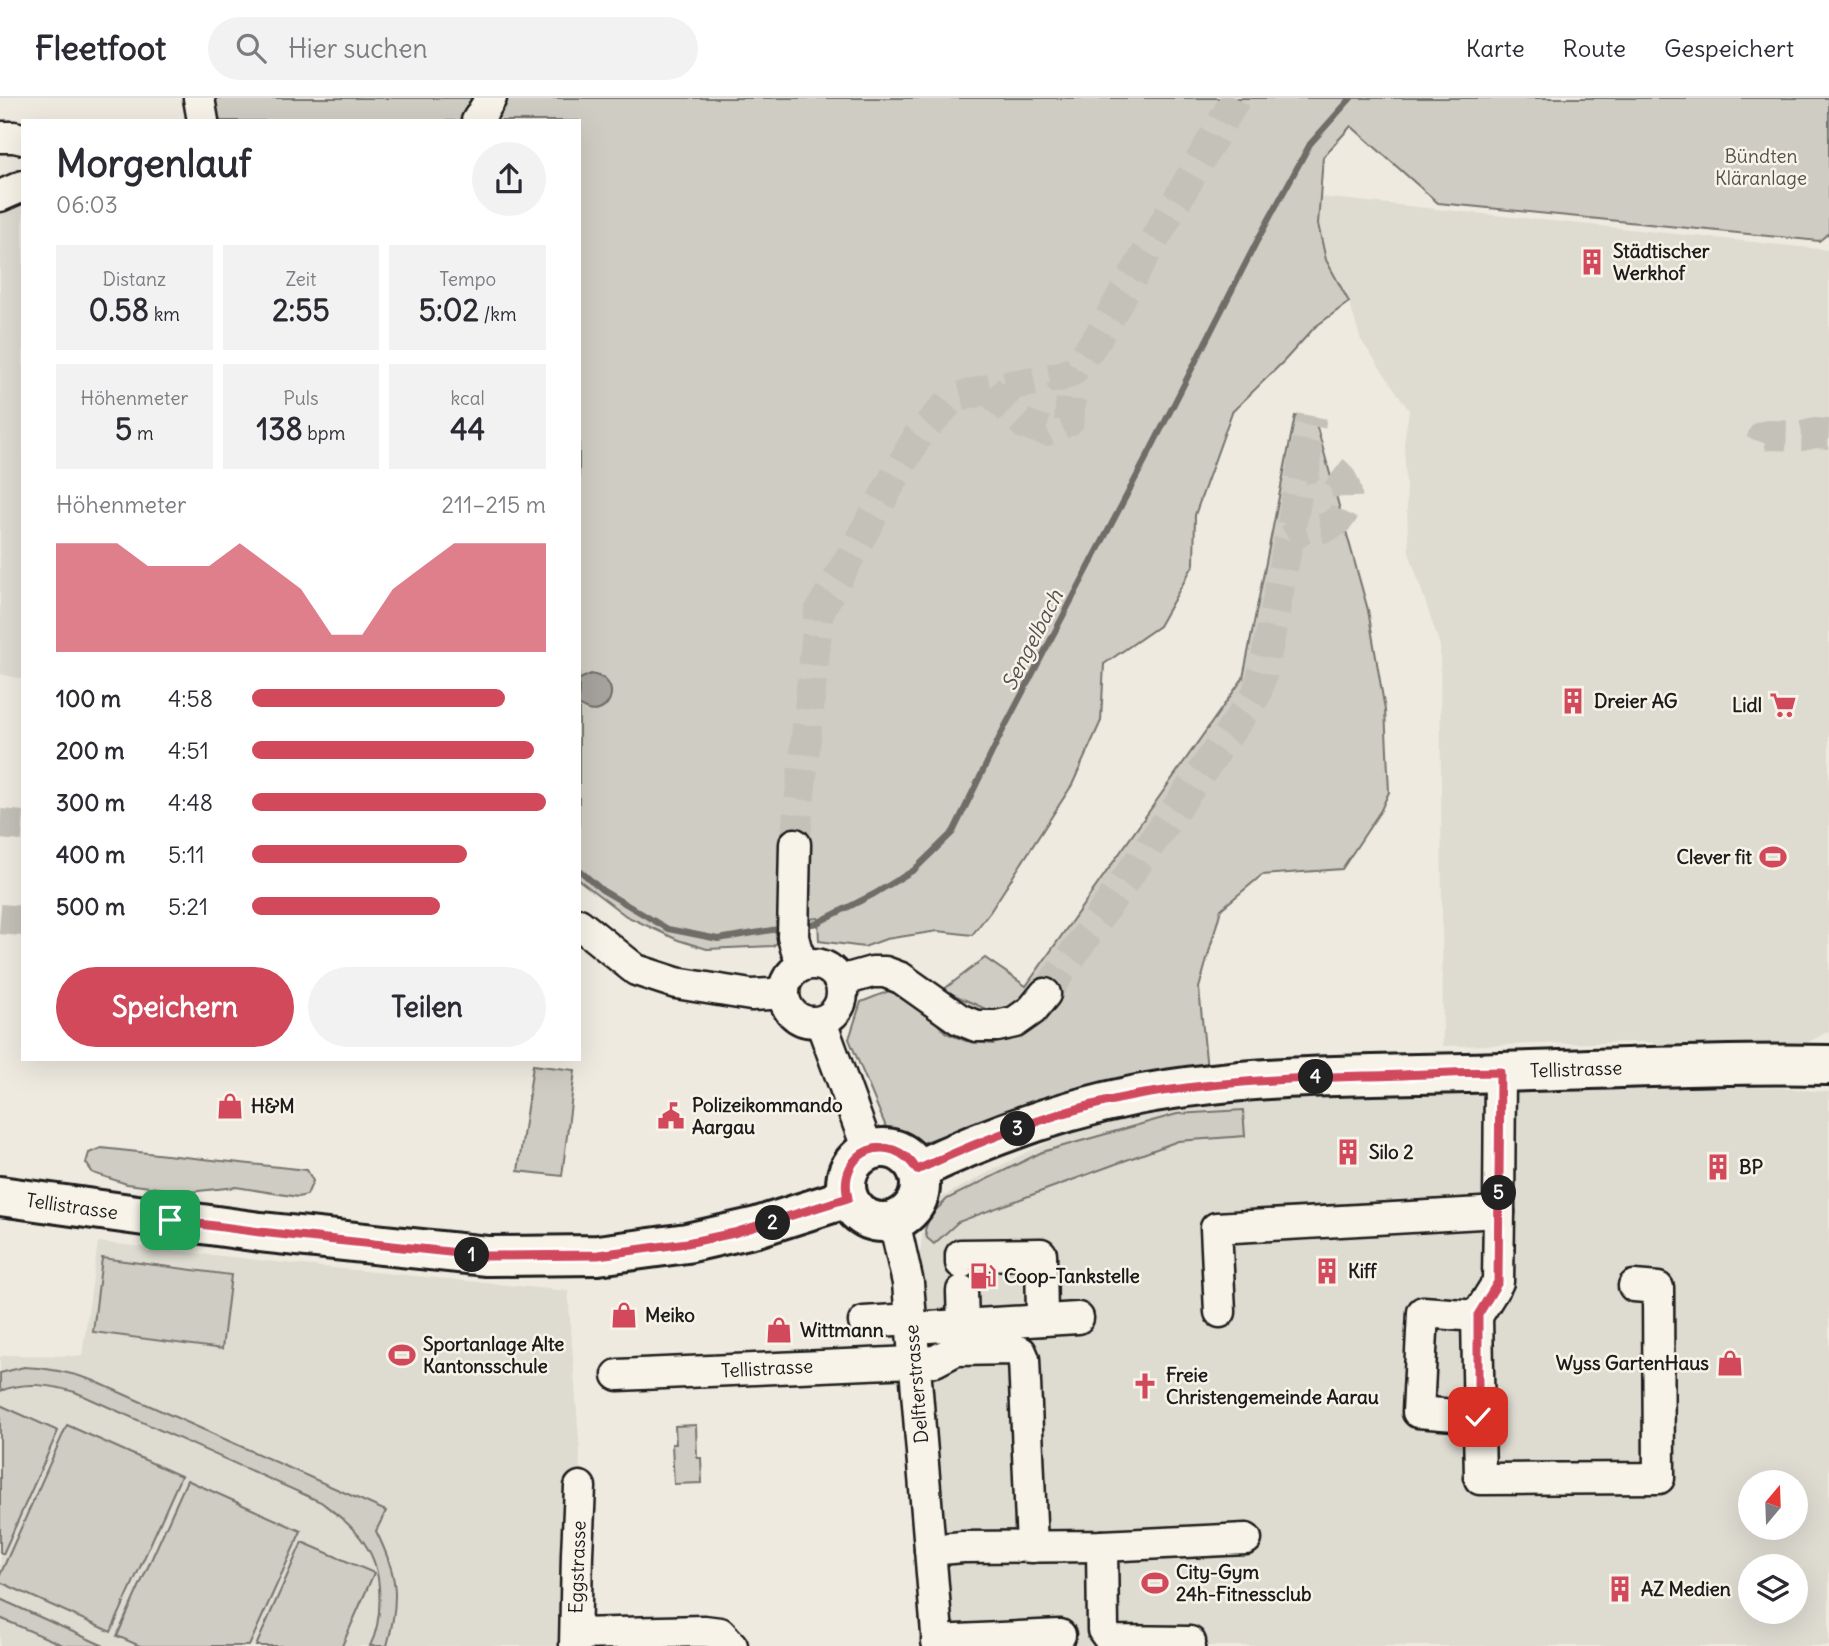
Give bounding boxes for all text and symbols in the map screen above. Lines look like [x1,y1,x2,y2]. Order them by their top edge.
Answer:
search box [208,17,698,80]
text: Fleetfoot [35,27,166,69]
icon: search [232,29,270,67]
text: Hier suchen [288,32,428,65]
text: Karte [1466,33,1525,63]
text: Route [1563,33,1626,63]
text: Gespeichert [1664,33,1794,63]
text: Morgenlauf [56,140,251,187]
button: share [472,142,546,216]
park label: Bündten Kläranlage [1715,144,1807,190]
text: 06:03 [56,190,118,219]
place label: Städtischer Werkhof [1613,239,1710,285]
building icon: Städtischer Werkhof [1577,247,1607,277]
text: Distanz [102,267,166,291]
text: Zeit [285,267,316,291]
text: Tempo [439,267,496,291]
text: 0.58 [89,291,149,329]
text: 2:55 [272,291,330,329]
text: 5:02 [419,291,479,329]
text: km [149,302,180,326]
text: /km [479,302,517,326]
text: Höhenmeter [81,386,188,410]
text: Puls [283,386,319,410]
text: kcal [451,386,485,410]
text: 5 [115,410,132,448]
text: 138 [257,410,303,448]
text: 44 [450,410,485,448]
text: m [132,421,154,445]
text: bpm [303,421,345,445]
text: Höhenmeter [56,490,186,519]
text: 211–215 m [441,490,546,519]
water label: Sengelbach [995,584,1069,695]
text: 100 m [56,684,121,713]
text: 4:58 [168,684,213,713]
building icon: Dreier AG [1558,686,1588,716]
place label: Dreier AG [1594,689,1678,713]
supermarket icon: Lidl [1768,690,1798,720]
place label: Lidl [1732,693,1762,717]
text: 200 m [56,736,125,765]
text: 4:51 [168,736,209,765]
text: 300 m [56,788,125,817]
text: 4:48 [168,788,213,817]
text: 400 m [56,840,125,869]
text: 5:11 [168,840,205,869]
sports icon: Clever fit [1758,842,1788,872]
place label: Clever fit [1676,845,1753,869]
text: 500 m [56,892,125,921]
text: 5:21 [168,892,208,921]
button: Speichern [56,967,294,1047]
button: Teilen [308,967,546,1047]
street label: Tellistrasse [1529,1055,1623,1083]
pin: 4 [1298,1060,1334,1094]
text: 4 [1310,1064,1321,1088]
shop icon: H&M [215,1091,245,1121]
place label: Polizeikommando Aargau [692,1093,843,1139]
place label: H&M [251,1094,295,1118]
public building icon: Polizeikommando Aargau [656,1101,686,1131]
pin: 3 [1000,1112,1036,1146]
text: 3 [1012,1116,1023,1140]
building icon: Silo 2 [1333,1137,1363,1167]
place label: Silo 2 [1369,1140,1414,1164]
building icon: BP [1703,1152,1733,1182]
place label: BP [1739,1155,1763,1179]
pin: 5 [1482,1176,1516,1210]
text: 5 [1493,1180,1504,1204]
street label: Tellistrasse [24,1188,120,1224]
pin [140,1190,200,1250]
icon: arrive [151,1201,189,1239]
pin: 2 [756,1206,790,1240]
text: 2 [767,1210,778,1234]
pin: 1 [454,1238,490,1272]
text: 1 [468,1242,475,1266]
building icon: Kiff [1312,1256,1342,1286]
place label: Kiff [1348,1259,1377,1283]
fuel station icon: Coop-Tankstelle [968,1261,998,1291]
place label: Coop-Tankstelle [1004,1264,1140,1288]
shop icon: Meiko [609,1300,639,1330]
place label: Meiko [645,1303,695,1327]
shop icon: Wittmann [764,1315,794,1345]
place label: Wittmann [800,1318,884,1342]
street label: Delfterstrasse [899,1324,933,1444]
place label: Sportanlage Alte Kantonsschule [423,1332,564,1378]
sports icon: Sportanlage Alte Kantonsschule [387,1340,417,1370]
shop icon: Wyss GartenHaus [1715,1348,1745,1378]
place label: Wyss GartenHaus [1556,1351,1709,1375]
street label: Tellistrasse [720,1354,814,1382]
place label: Freie Christengemeinde Aarau [1166,1363,1379,1409]
church icon: Freie Christengemeinde Aarau [1130,1371,1160,1401]
pin [1448,1387,1508,1447]
icon: check [1459,1398,1497,1436]
north arrow [1738,1470,1808,1540]
map controls [1738,1470,1808,1624]
street label: Eggstrasse [563,1520,591,1614]
button: layers [1738,1554,1808,1624]
place label: City-Gym 24h-Fitnessclub [1176,1560,1311,1606]
sports icon: City-Gym 24h-Fitnessclub [1140,1568,1170,1598]
building icon: AZ Medien [1605,1574,1635,1604]
place label: AZ Medien [1641,1577,1731,1601]

